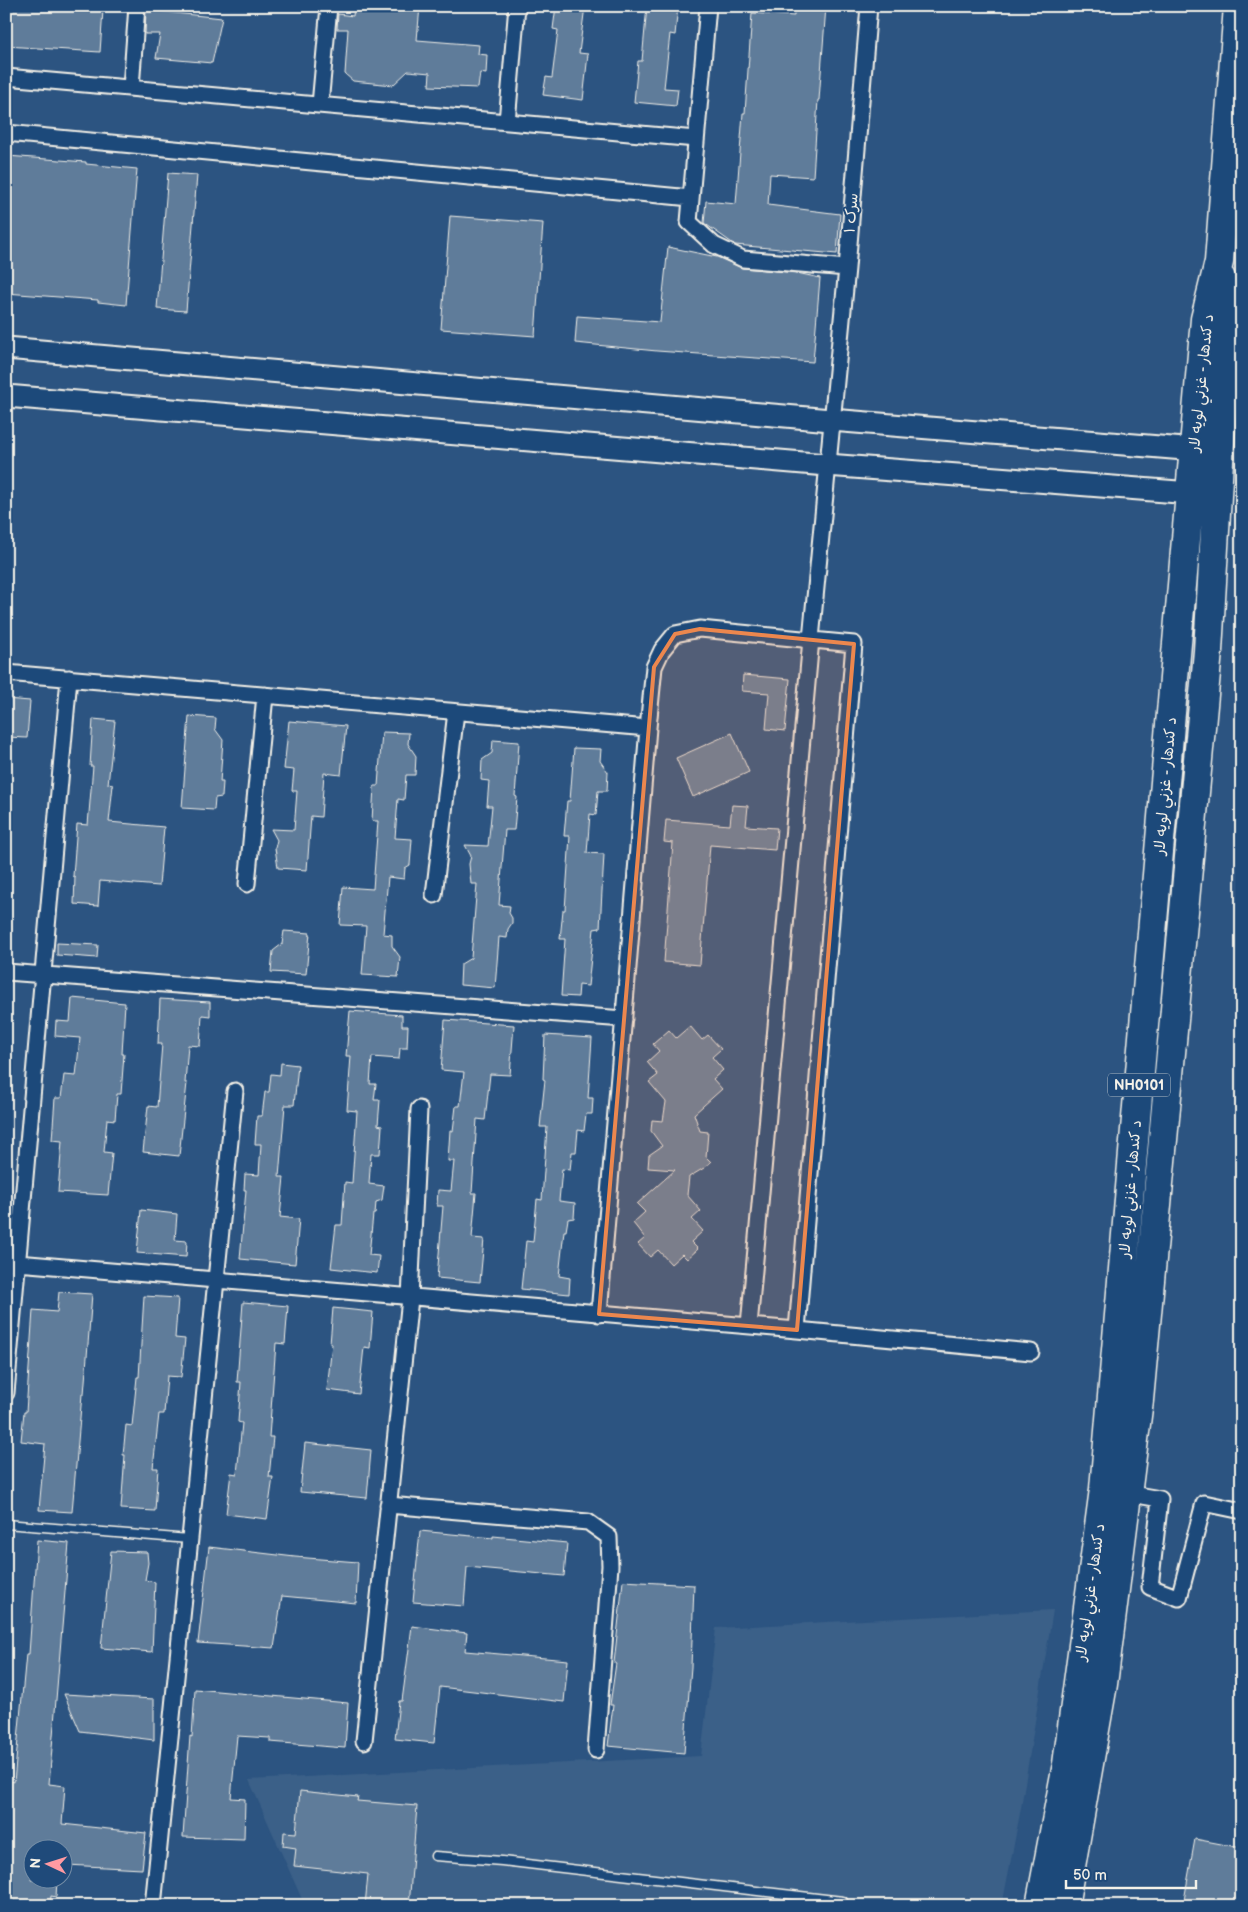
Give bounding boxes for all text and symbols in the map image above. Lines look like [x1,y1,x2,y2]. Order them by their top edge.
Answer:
street label: سرک ۱ [840,192,863,234]
street label: د کندهار - غزني لويه لار [1185,313,1221,454]
street label: د کندهار - غزني لويه لار [1150,716,1184,857]
road number: NH0101 [1108,1074,1170,1096]
street label: د کندهار - غزني لويه لار [1115,1119,1149,1260]
street label: د کندهار - غزني لويه لار [1071,1522,1113,1663]
north arrow [22,1840,72,1890]
text: N [27,1857,44,1869]
scale bar [1066,1857,1196,1889]
text: 50 m [1073,1866,1107,1885]

